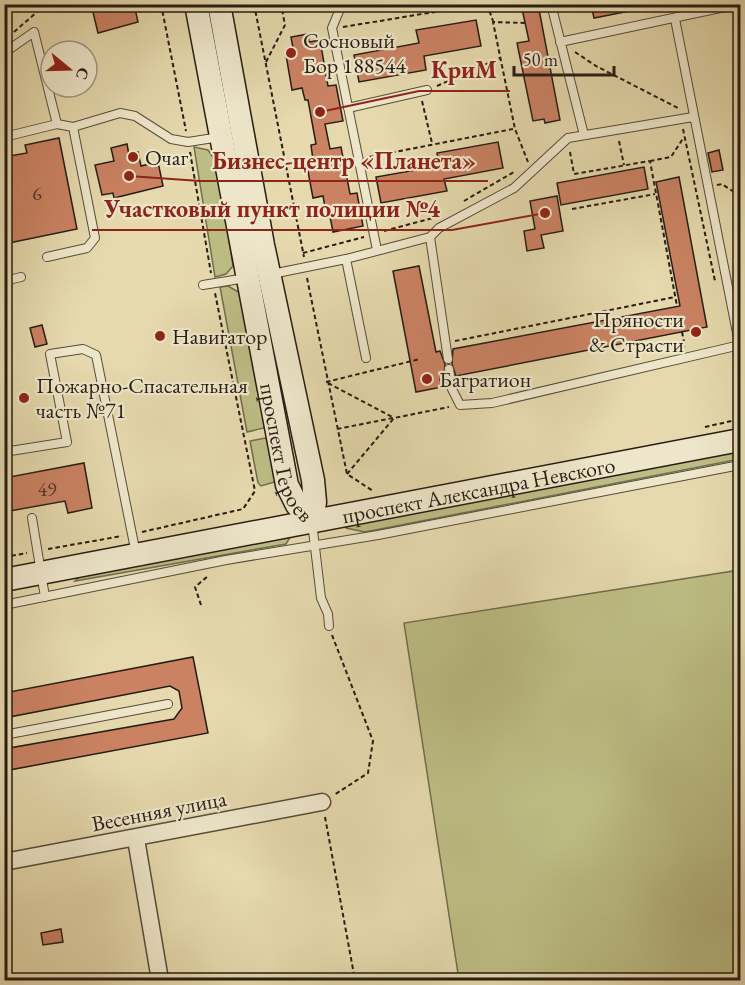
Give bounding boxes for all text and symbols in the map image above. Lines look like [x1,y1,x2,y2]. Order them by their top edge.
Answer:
place label: Сосновый Бор 188544 [303,26,406,80]
north arrow [39,39,99,99]
scale bar [514,39,614,77]
marker: Сосновый Бор 188544 [284,46,298,60]
text: 50 m [523,48,558,71]
callout: КриМ [419,49,510,91]
text: КриМ [431,54,497,85]
text: С [71,65,94,83]
callout: Бизнес-центр «Планета» [200,139,488,181]
place label: Очаг [145,143,188,172]
text: Бизнес-центр «Планета» [212,145,476,176]
marker: Очаг [126,150,140,164]
house number: 6 [32,180,42,206]
callout: Участковый пункт полиции №4 [92,188,452,230]
text: Участковый пункт полиции №4 [103,193,440,225]
place label: Пряности & Страсти [589,305,684,359]
place label: Навигатор [172,322,267,351]
marker: Пряности & Страсти [689,325,703,339]
marker: Навигатор [153,329,167,343]
place label: Багратион [439,365,531,394]
place label: Пожарно-Спасательная часть №71 [36,371,248,425]
marker: Багратион [420,372,434,386]
street label: проспект Героев [254,381,320,528]
marker: Пожарно-Спасательная часть №71 [17,391,31,405]
street label: проспект Александра Невского [340,450,617,530]
house number: 49 [37,476,57,502]
street label: Весенняя улица [89,784,229,838]

